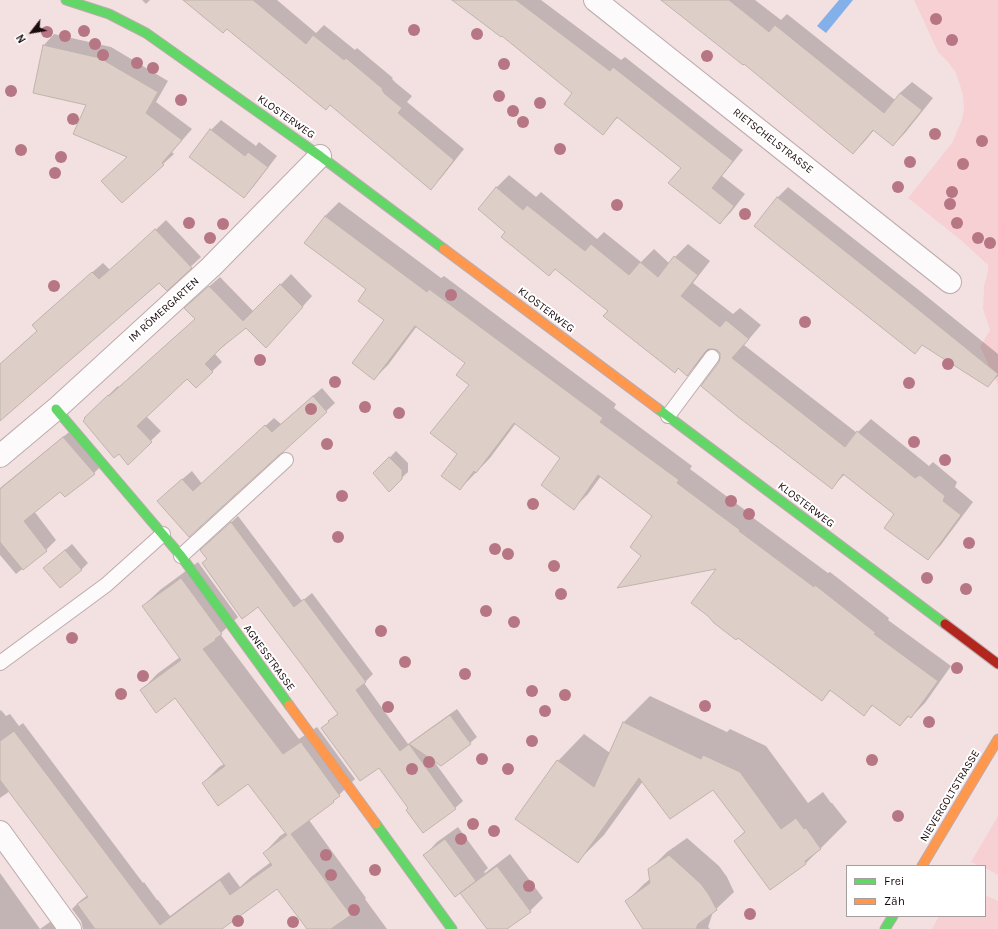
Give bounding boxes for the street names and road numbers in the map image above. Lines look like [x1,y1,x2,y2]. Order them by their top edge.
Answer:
street label: KLOSTERWEG [255,92,317,142]
street label: RIETSCHELSTRASSE [730,106,816,176]
street label: IM RÖMERGARTEN [126,275,202,345]
street label: KLOSTERWEG [515,285,577,335]
street label: KLOSTERWEG [775,480,837,530]
street label: AGNESSTRASSE [241,622,297,694]
street label: NIEVERGOLTSTRASSE [917,748,983,844]

